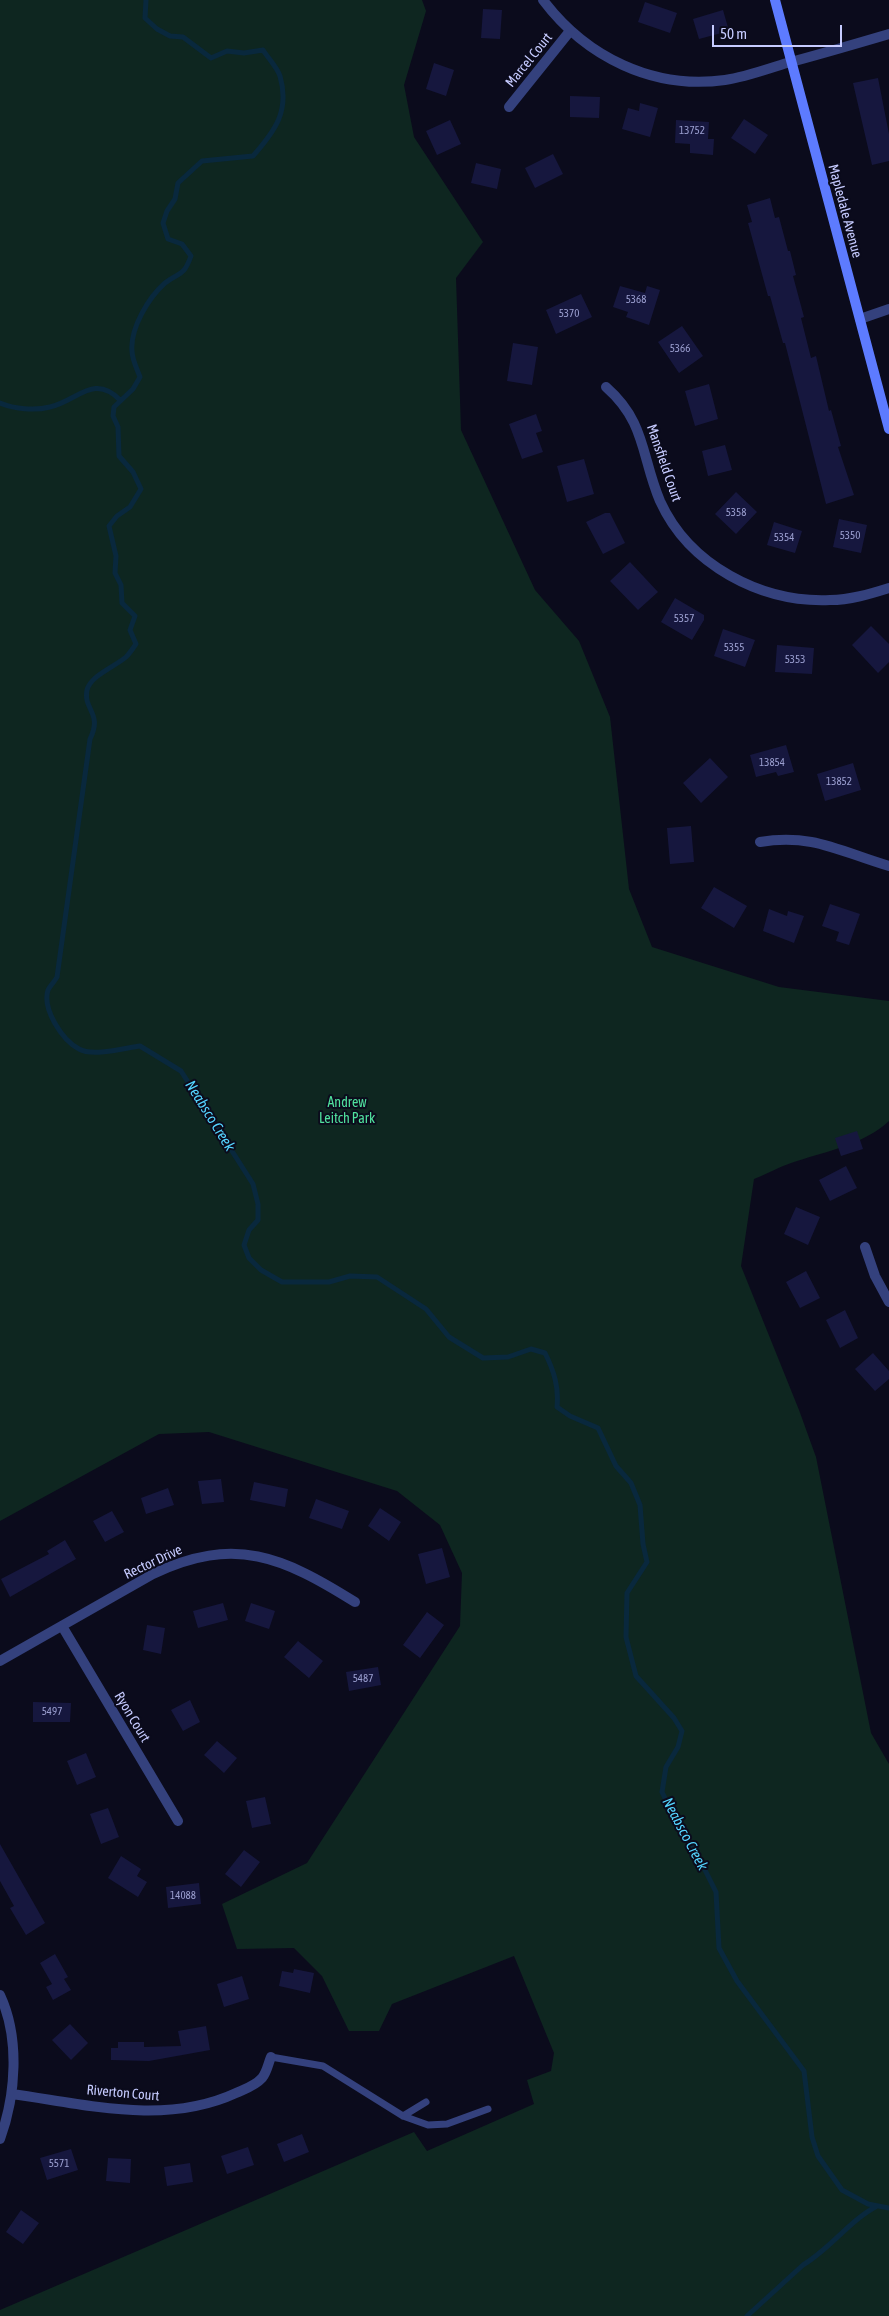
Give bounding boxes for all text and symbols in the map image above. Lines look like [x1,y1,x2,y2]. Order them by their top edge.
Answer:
scale bar [714,15,844,47]
text: 50 m [720,25,747,42]
street label: Marcel Court [502,30,556,90]
house number: 13752 [679,124,705,138]
street label: Mapledale Avenue [824,162,866,260]
house number: 5368 [626,293,646,307]
house number: 5370 [559,307,579,321]
house number: 5366 [670,342,690,356]
street label: Mansfield Court [643,422,685,504]
house number: 5358 [726,506,746,520]
house number: 5350 [840,529,860,543]
house number: 5354 [774,531,794,545]
house number: 5357 [674,612,694,626]
house number: 5355 [724,641,744,655]
house number: 5353 [785,653,805,667]
house number: 13854 [759,756,785,770]
house number: 13852 [826,775,852,789]
water label: Neabsco Creek [181,1077,239,1155]
park label: Andrew Leitch Park [319,1095,375,1128]
street label: Rector Drive [121,1541,185,1583]
house number: 5487 [353,1672,373,1686]
street label: Ryon Court [110,1689,154,1745]
house number: 5497 [42,1705,62,1719]
water label: Neabsco Creek [658,1794,712,1874]
house number: 14088 [170,1889,196,1903]
street label: Riverton Court [86,2081,160,2105]
house number: 5571 [49,2157,69,2171]

